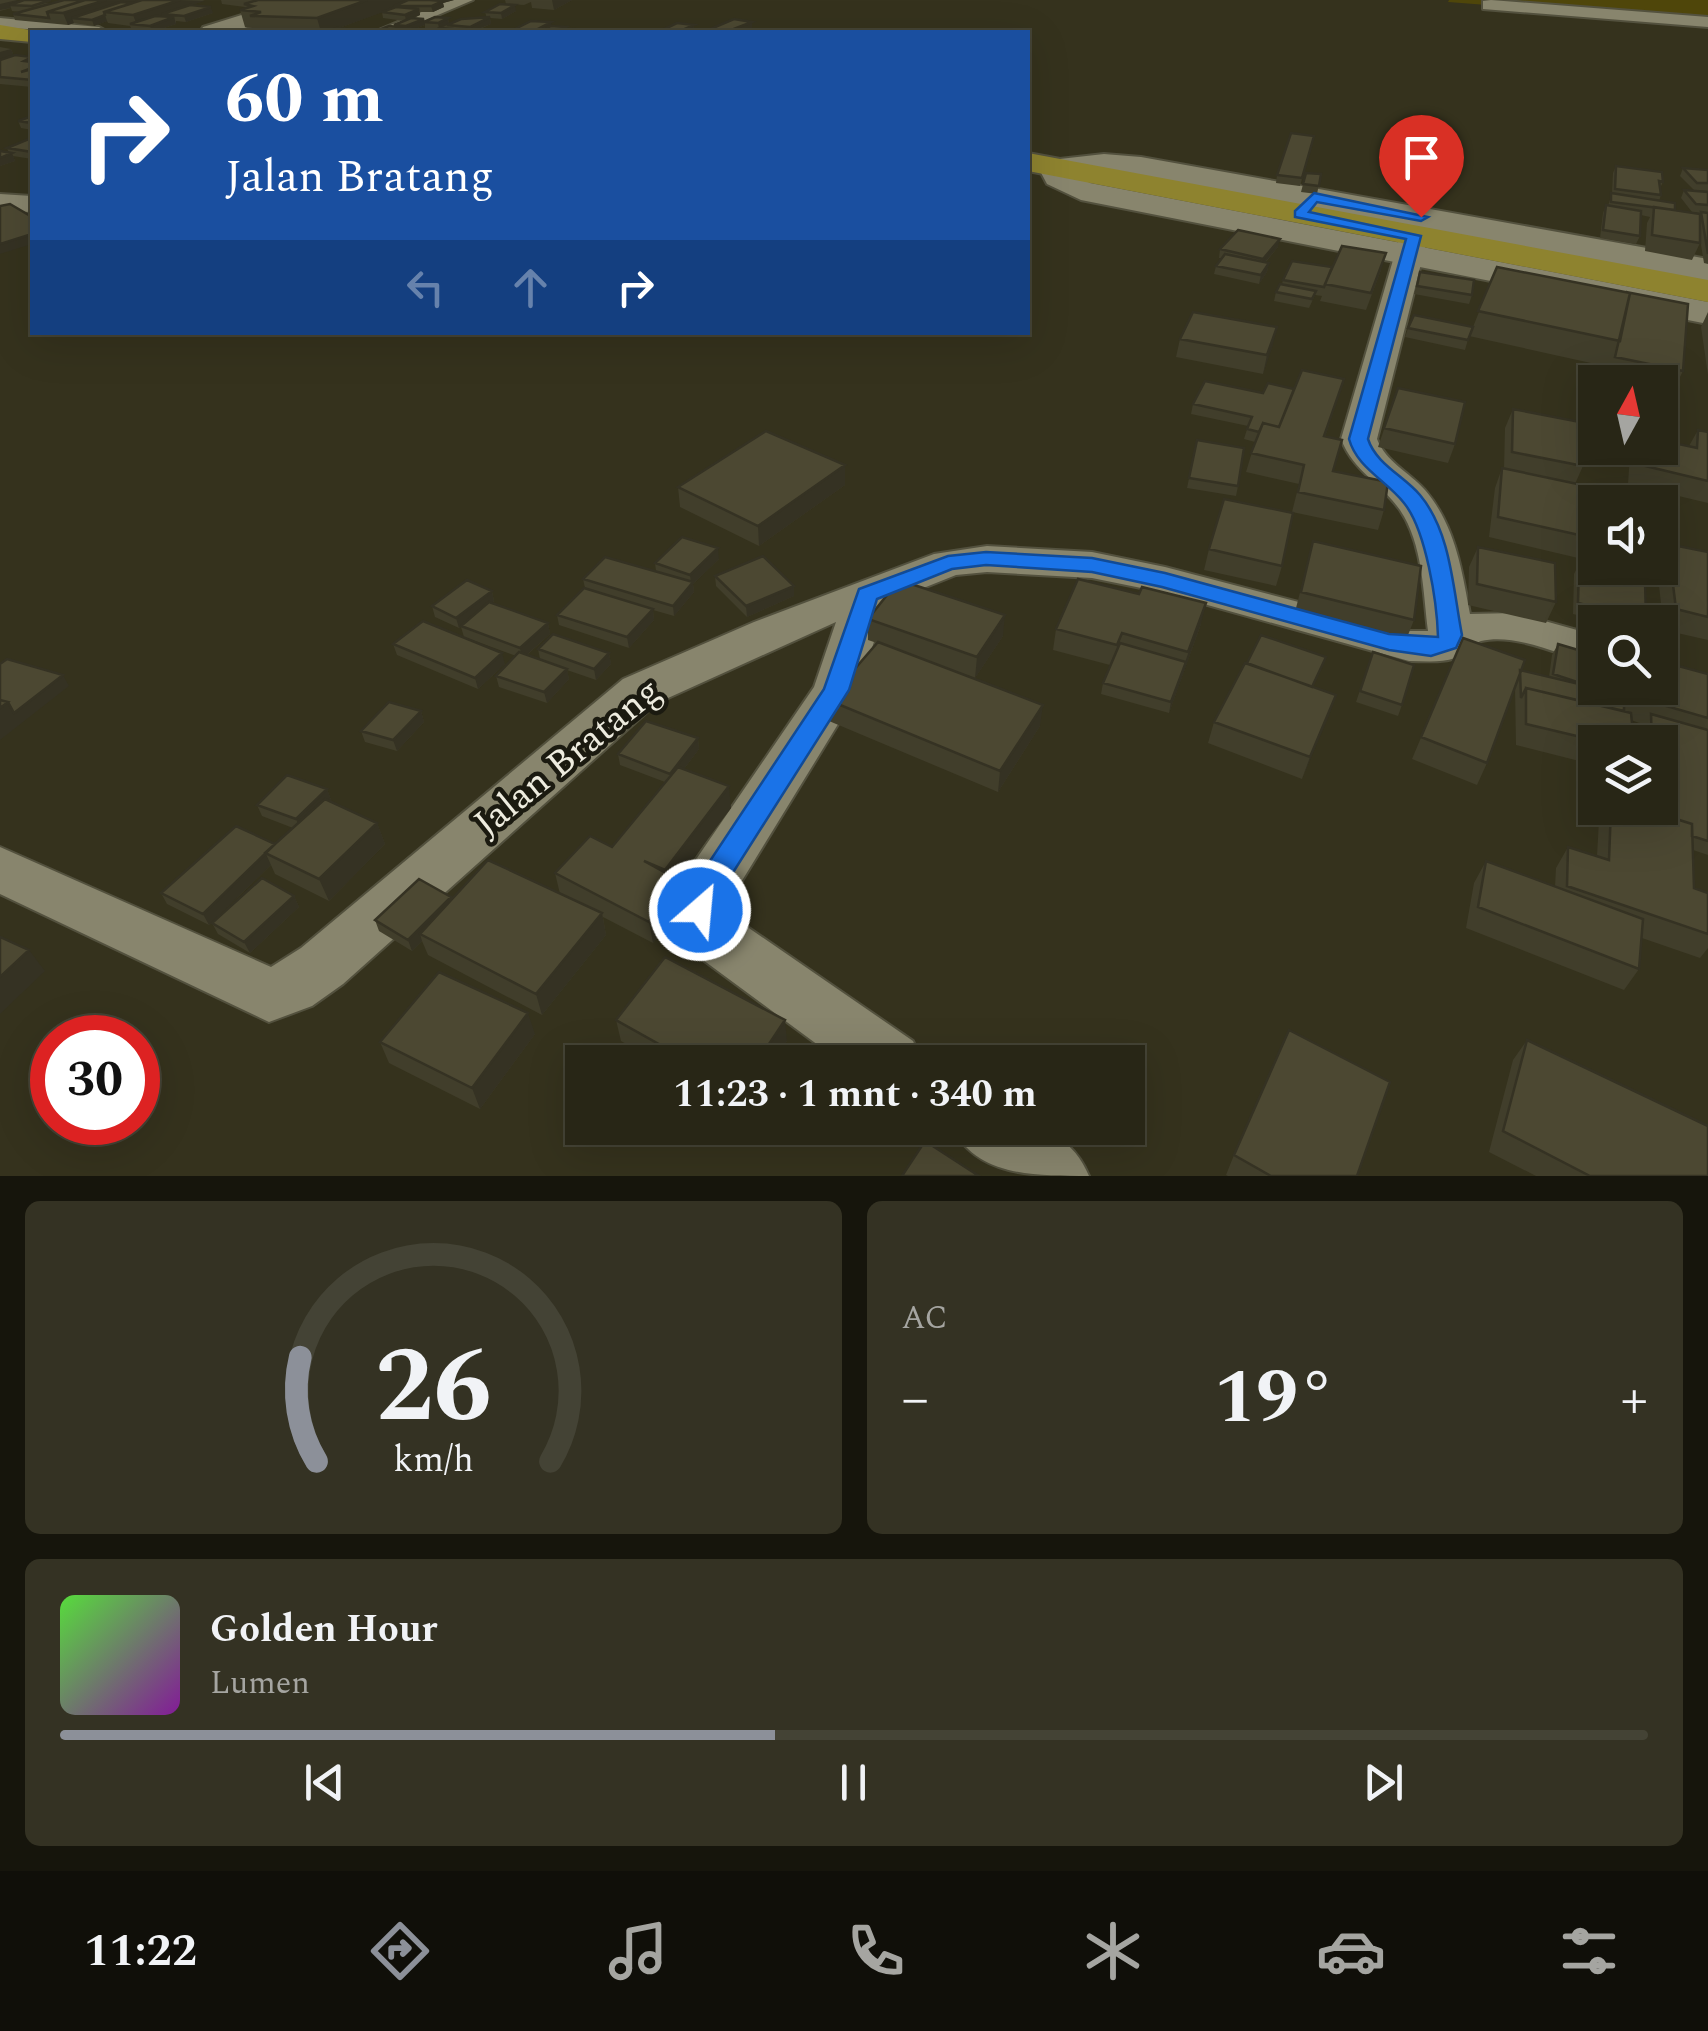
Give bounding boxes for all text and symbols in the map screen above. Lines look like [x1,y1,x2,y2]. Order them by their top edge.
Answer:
text: 60 m [225,47,384,153]
icon: right [60,70,190,200]
pin [1379,115,1464,218]
icon: arrive [1394,130,1449,185]
text: Jalan Bratang [225,143,494,212]
icon: left [398,260,453,315]
icon: ahead [503,260,558,315]
icon: right [608,260,663,315]
north arrow [1578,365,1678,465]
map controls [1578,365,1678,825]
button: sound [1578,485,1678,585]
button: search [1578,605,1678,705]
street label: Jalan Bratang [461,664,675,852]
button: layers [1578,725,1678,825]
position arrow [648,858,752,962]
speed limit sign: 30 [30,1015,160,1145]
text: 11:23 · 1 mnt · 340 m [673,1066,1037,1124]
text: AC [902,1294,948,1343]
text: 26 [375,1309,492,1467]
text: 19° [1214,1342,1336,1456]
text: − [902,1358,929,1441]
text: + [1620,1358,1648,1441]
text: km/h [393,1433,473,1488]
text: Golden Hour [210,1601,437,1659]
text: Lumen [210,1659,310,1708]
icon: previous [297,1755,352,1810]
icon: pause [826,1755,881,1810]
icon: next [1356,1755,1411,1810]
icon: directions [365,1916,435,1986]
icon: music [603,1916,673,1986]
icon: phone [841,1916,911,1986]
icon: climate [1078,1916,1148,1986]
icon: car [1316,1916,1386,1986]
icon: filters [1554,1916,1624,1986]
text: 11:22 [84,1917,197,1986]

